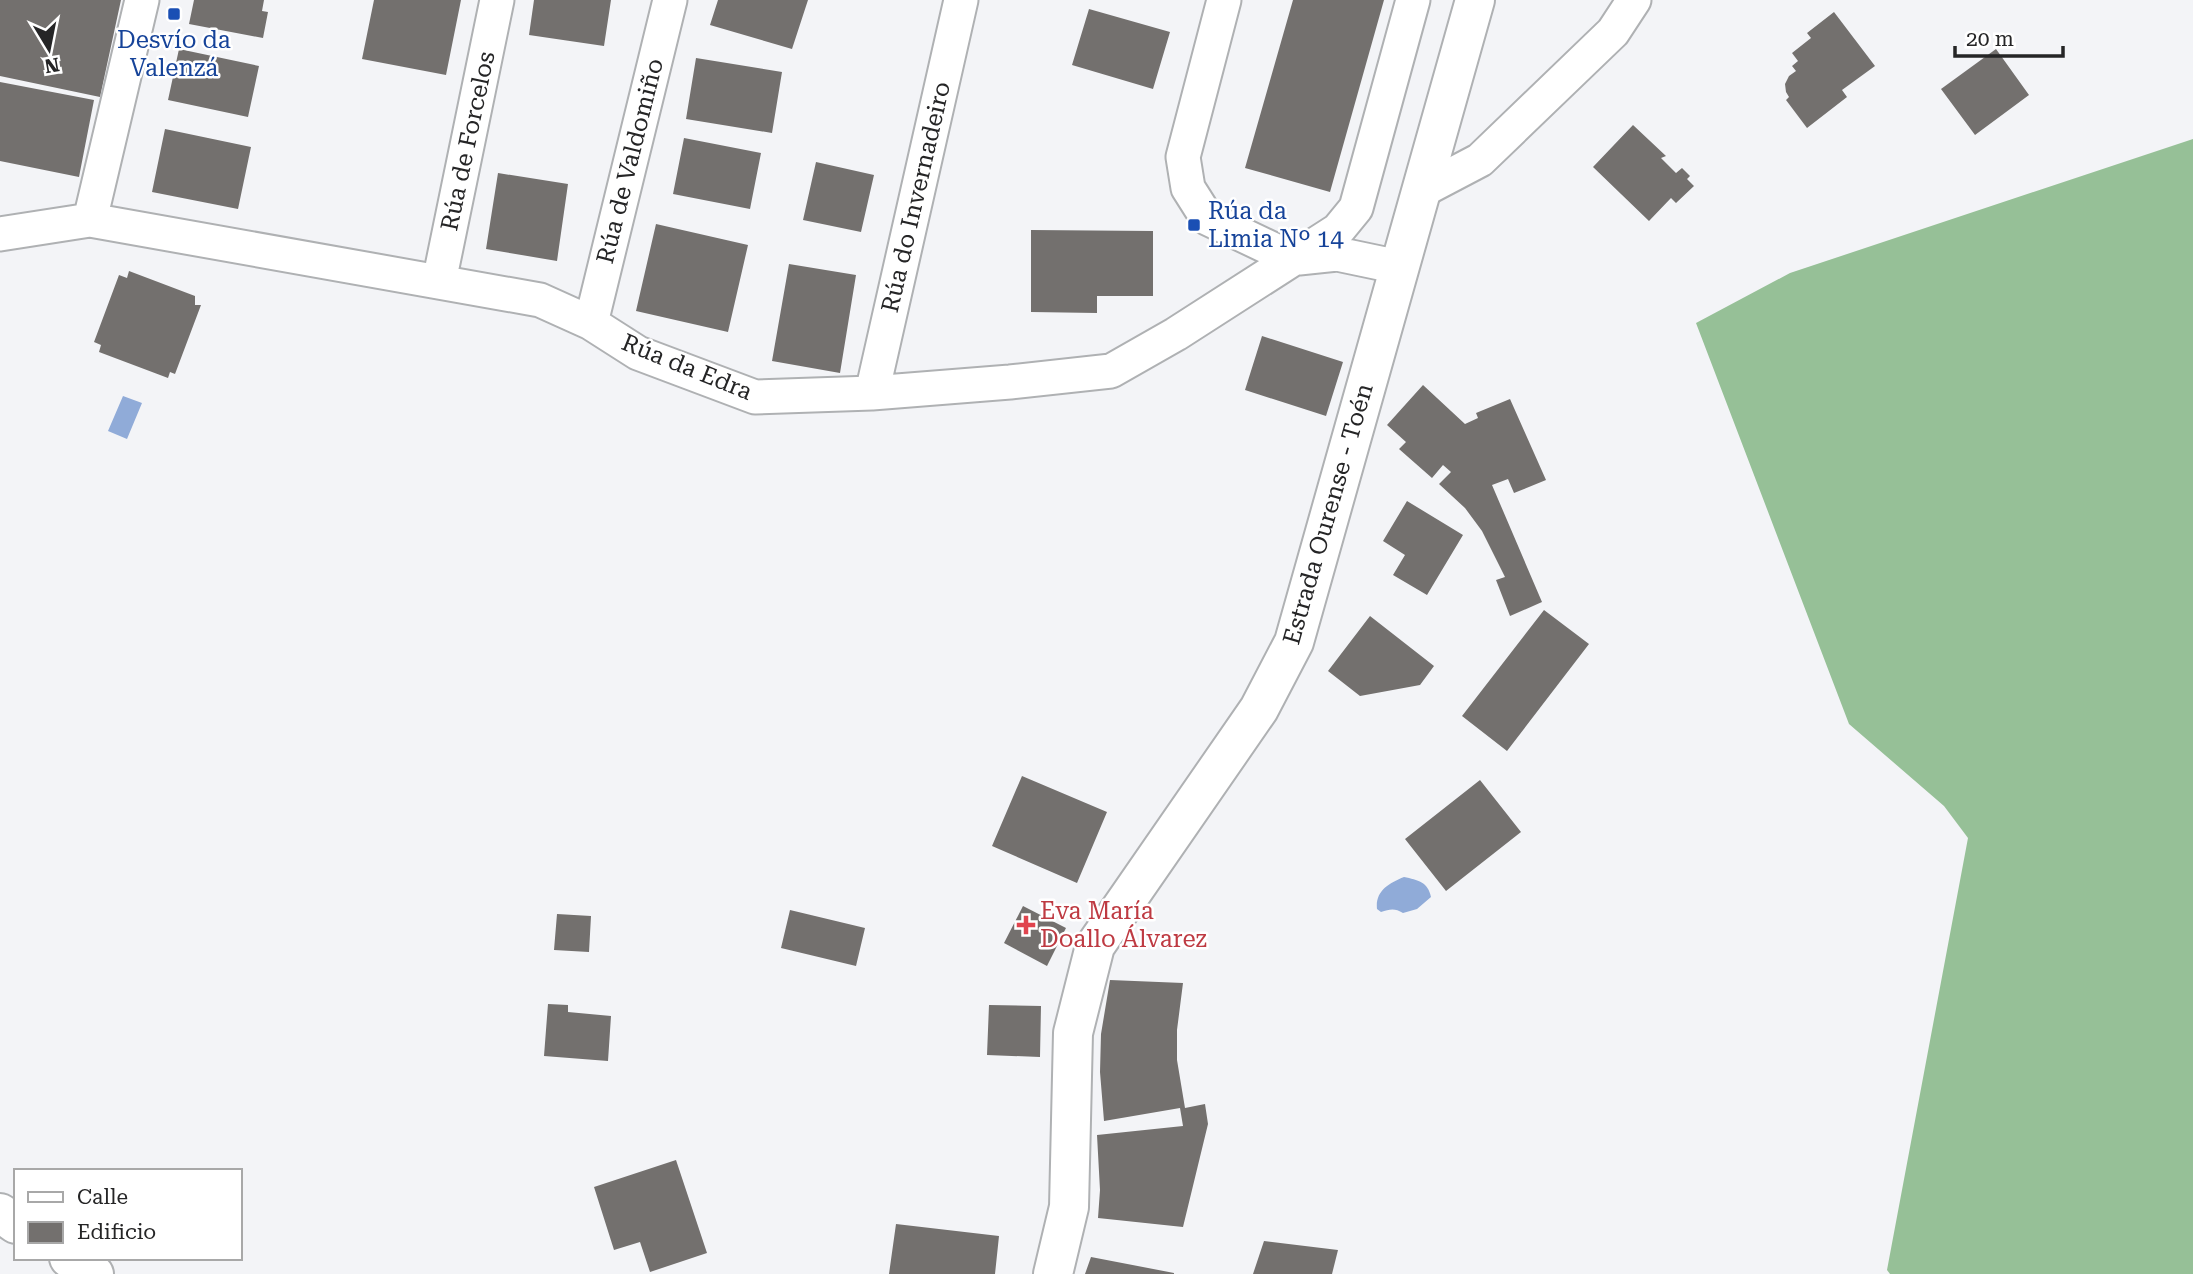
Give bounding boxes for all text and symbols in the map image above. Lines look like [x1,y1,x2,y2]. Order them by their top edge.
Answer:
marker: Desvío da Valenzá [166,6,182,22]
north arrow [14,14,84,84]
scale bar [1955,14,2064,58]
place label: Desvío da Valenzá [117,26,231,82]
text: 20 m [1966,27,2014,51]
street label: Rúa de Forcelos [435,49,501,233]
text: N [42,53,61,78]
street label: Rúa de Valdomiño [591,56,669,266]
street label: Rúa do Invernadeiro [876,79,956,315]
place label: Rúa da Limia Nº 14 [1208,197,1344,253]
marker: Rúa da Limia Nº 14 [1186,217,1202,233]
street label: Rúa da Edra [618,328,756,406]
street label: Estrada Ourense - Toén [1277,380,1379,648]
place label: Eva María Doallo Álvarez [1040,897,1207,953]
marker: Eva María Doallo Álvarez [1018,917,1034,933]
legend [14,1169,242,1260]
text: Calle [77,1185,128,1209]
text: Edificio [77,1220,156,1244]

